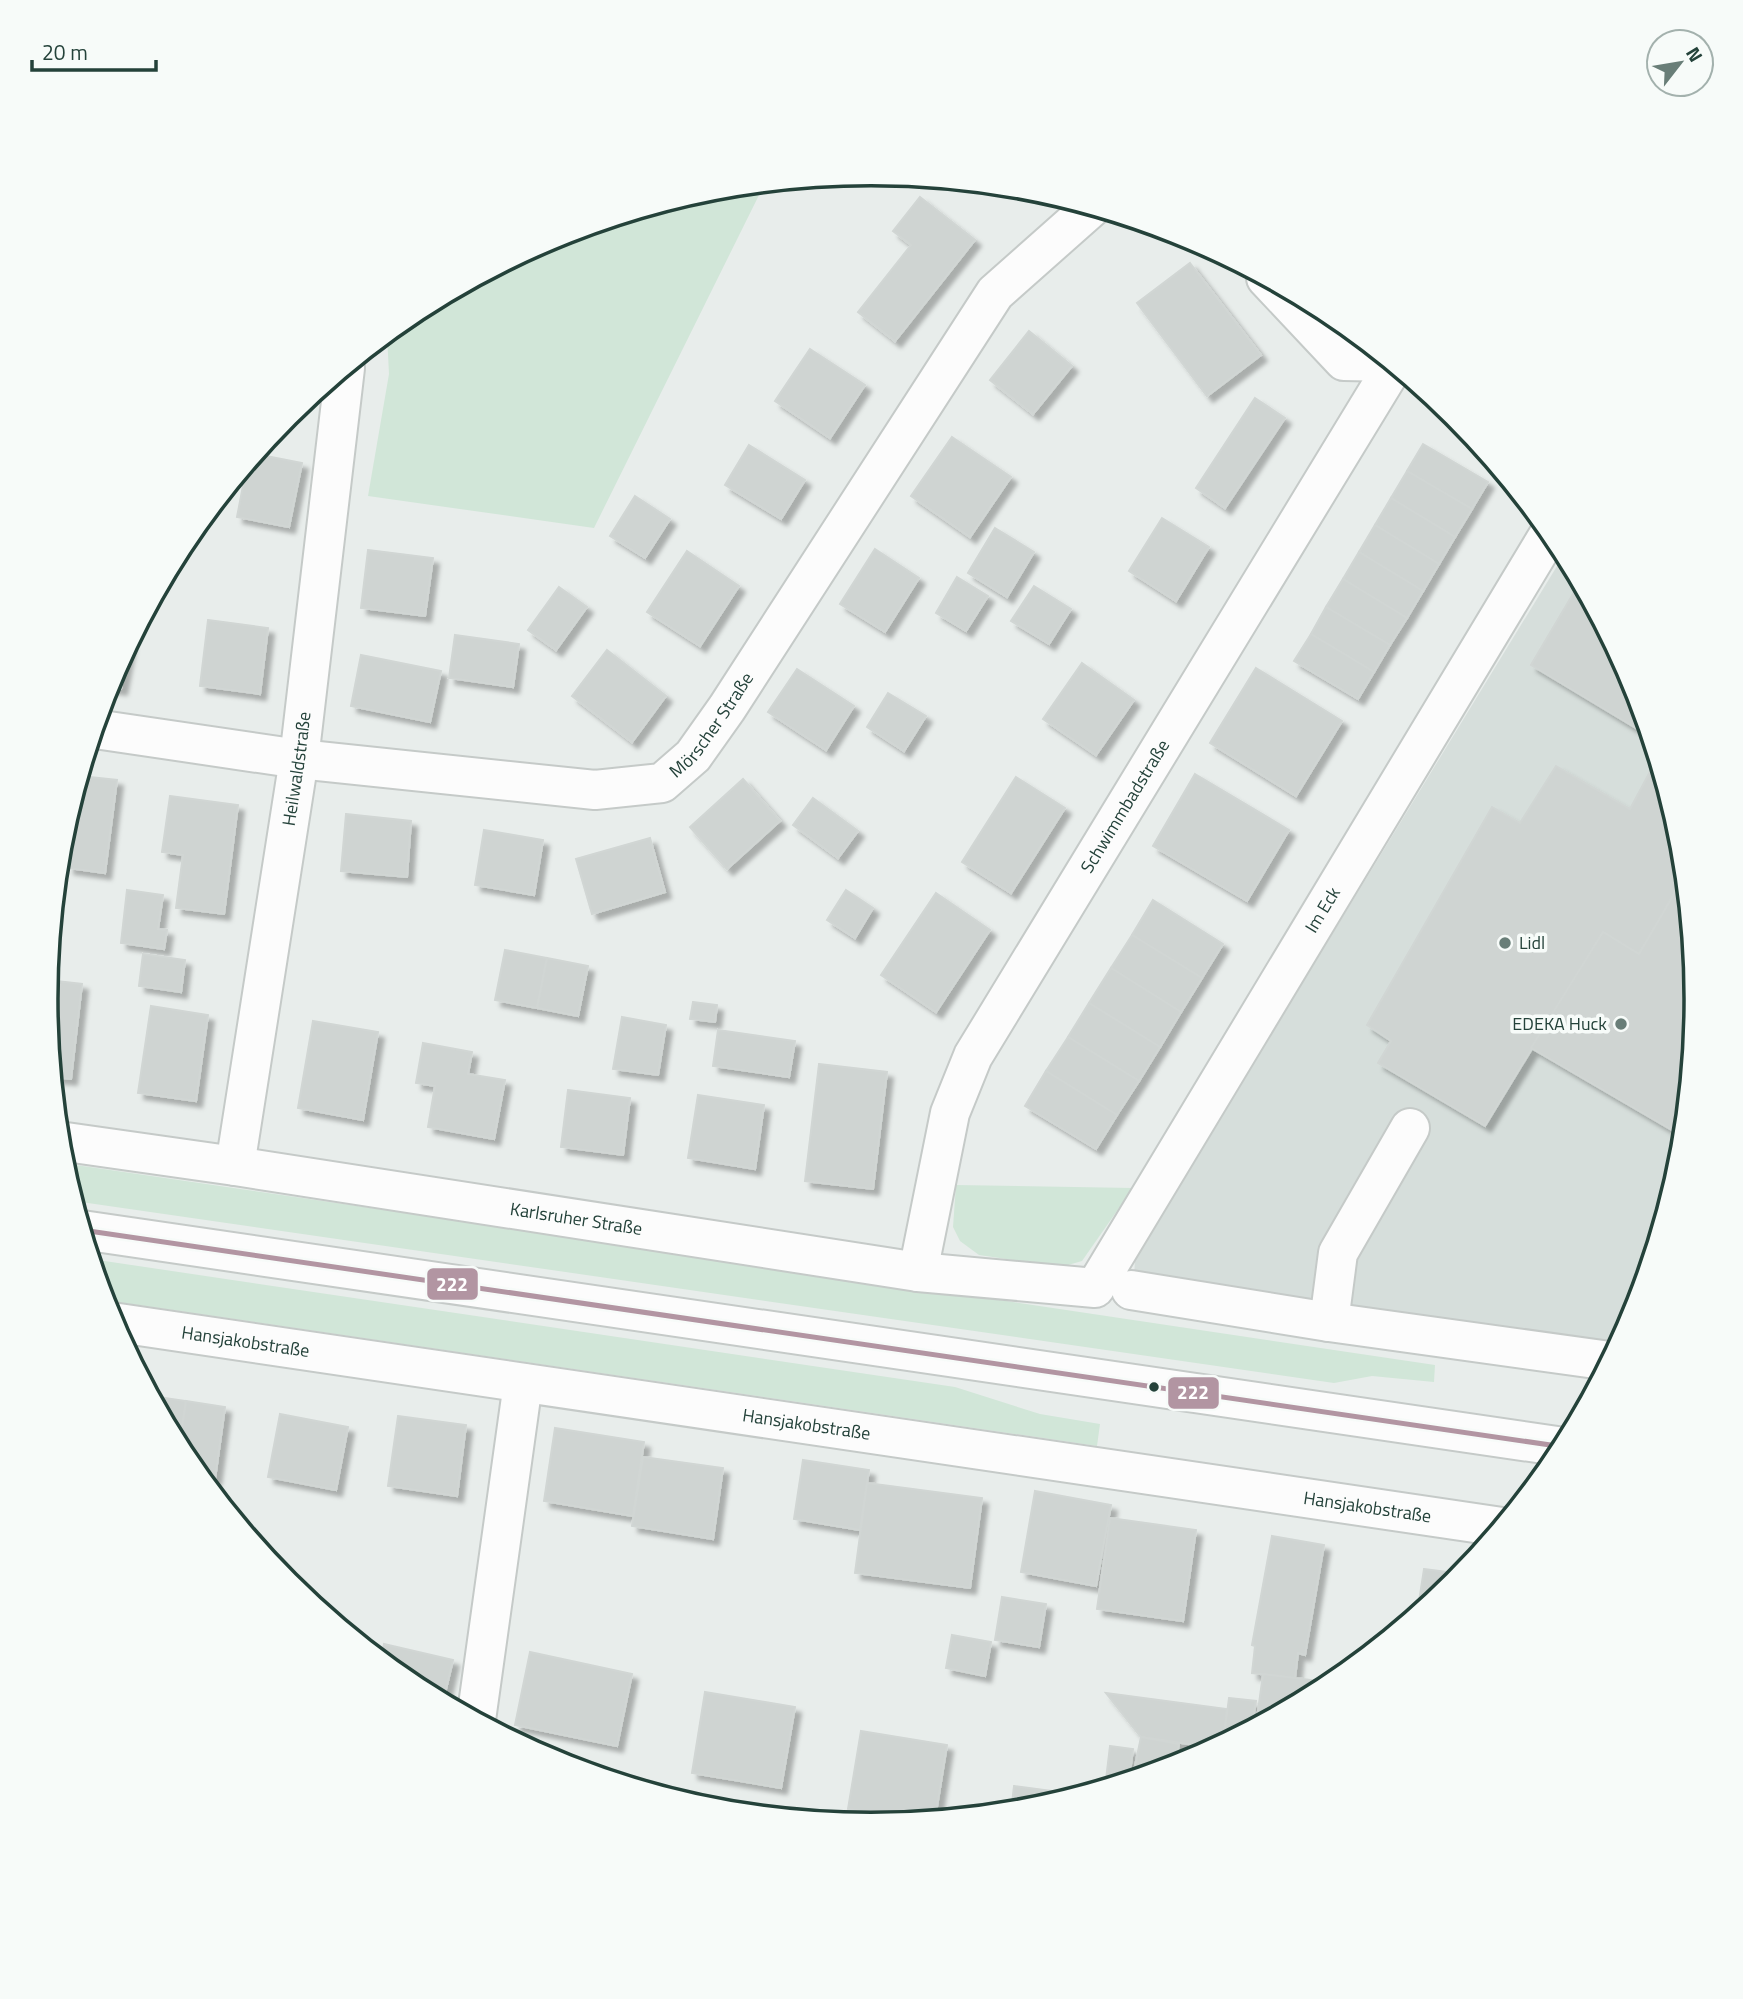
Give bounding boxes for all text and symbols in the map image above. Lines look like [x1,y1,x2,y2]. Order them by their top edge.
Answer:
scale bar [32,28,156,72]
north arrow [1645,28,1715,98]
text: 20 m [42,36,88,68]
text: N [1679,41,1711,67]
street label: Mörscher Straße [663,667,760,784]
street label: Heilwaldstraße [275,710,317,828]
street label: Schwimmbadstraße [1073,734,1176,878]
street label: Im Eck [1298,881,1347,938]
place label: Lidl [1519,929,1545,956]
marker: Lidl [1497,935,1513,951]
place label: EDEKA Huck [1512,1010,1607,1037]
marker: EDEKA Huck [1613,1016,1629,1032]
street label: Karlsruher Straße [508,1195,644,1242]
line badge: 222 [426,1267,479,1301]
text: 222 [436,1269,468,1298]
street label: Hansjakobstraße [180,1318,311,1364]
line badge: 222 [1167,1376,1220,1410]
text: 222 [1177,1377,1209,1406]
unlabelled marker [1147,1380,1161,1394]
street label: Hansjakobstraße [741,1401,872,1447]
street label: Hansjakobstraße [1302,1484,1433,1529]

